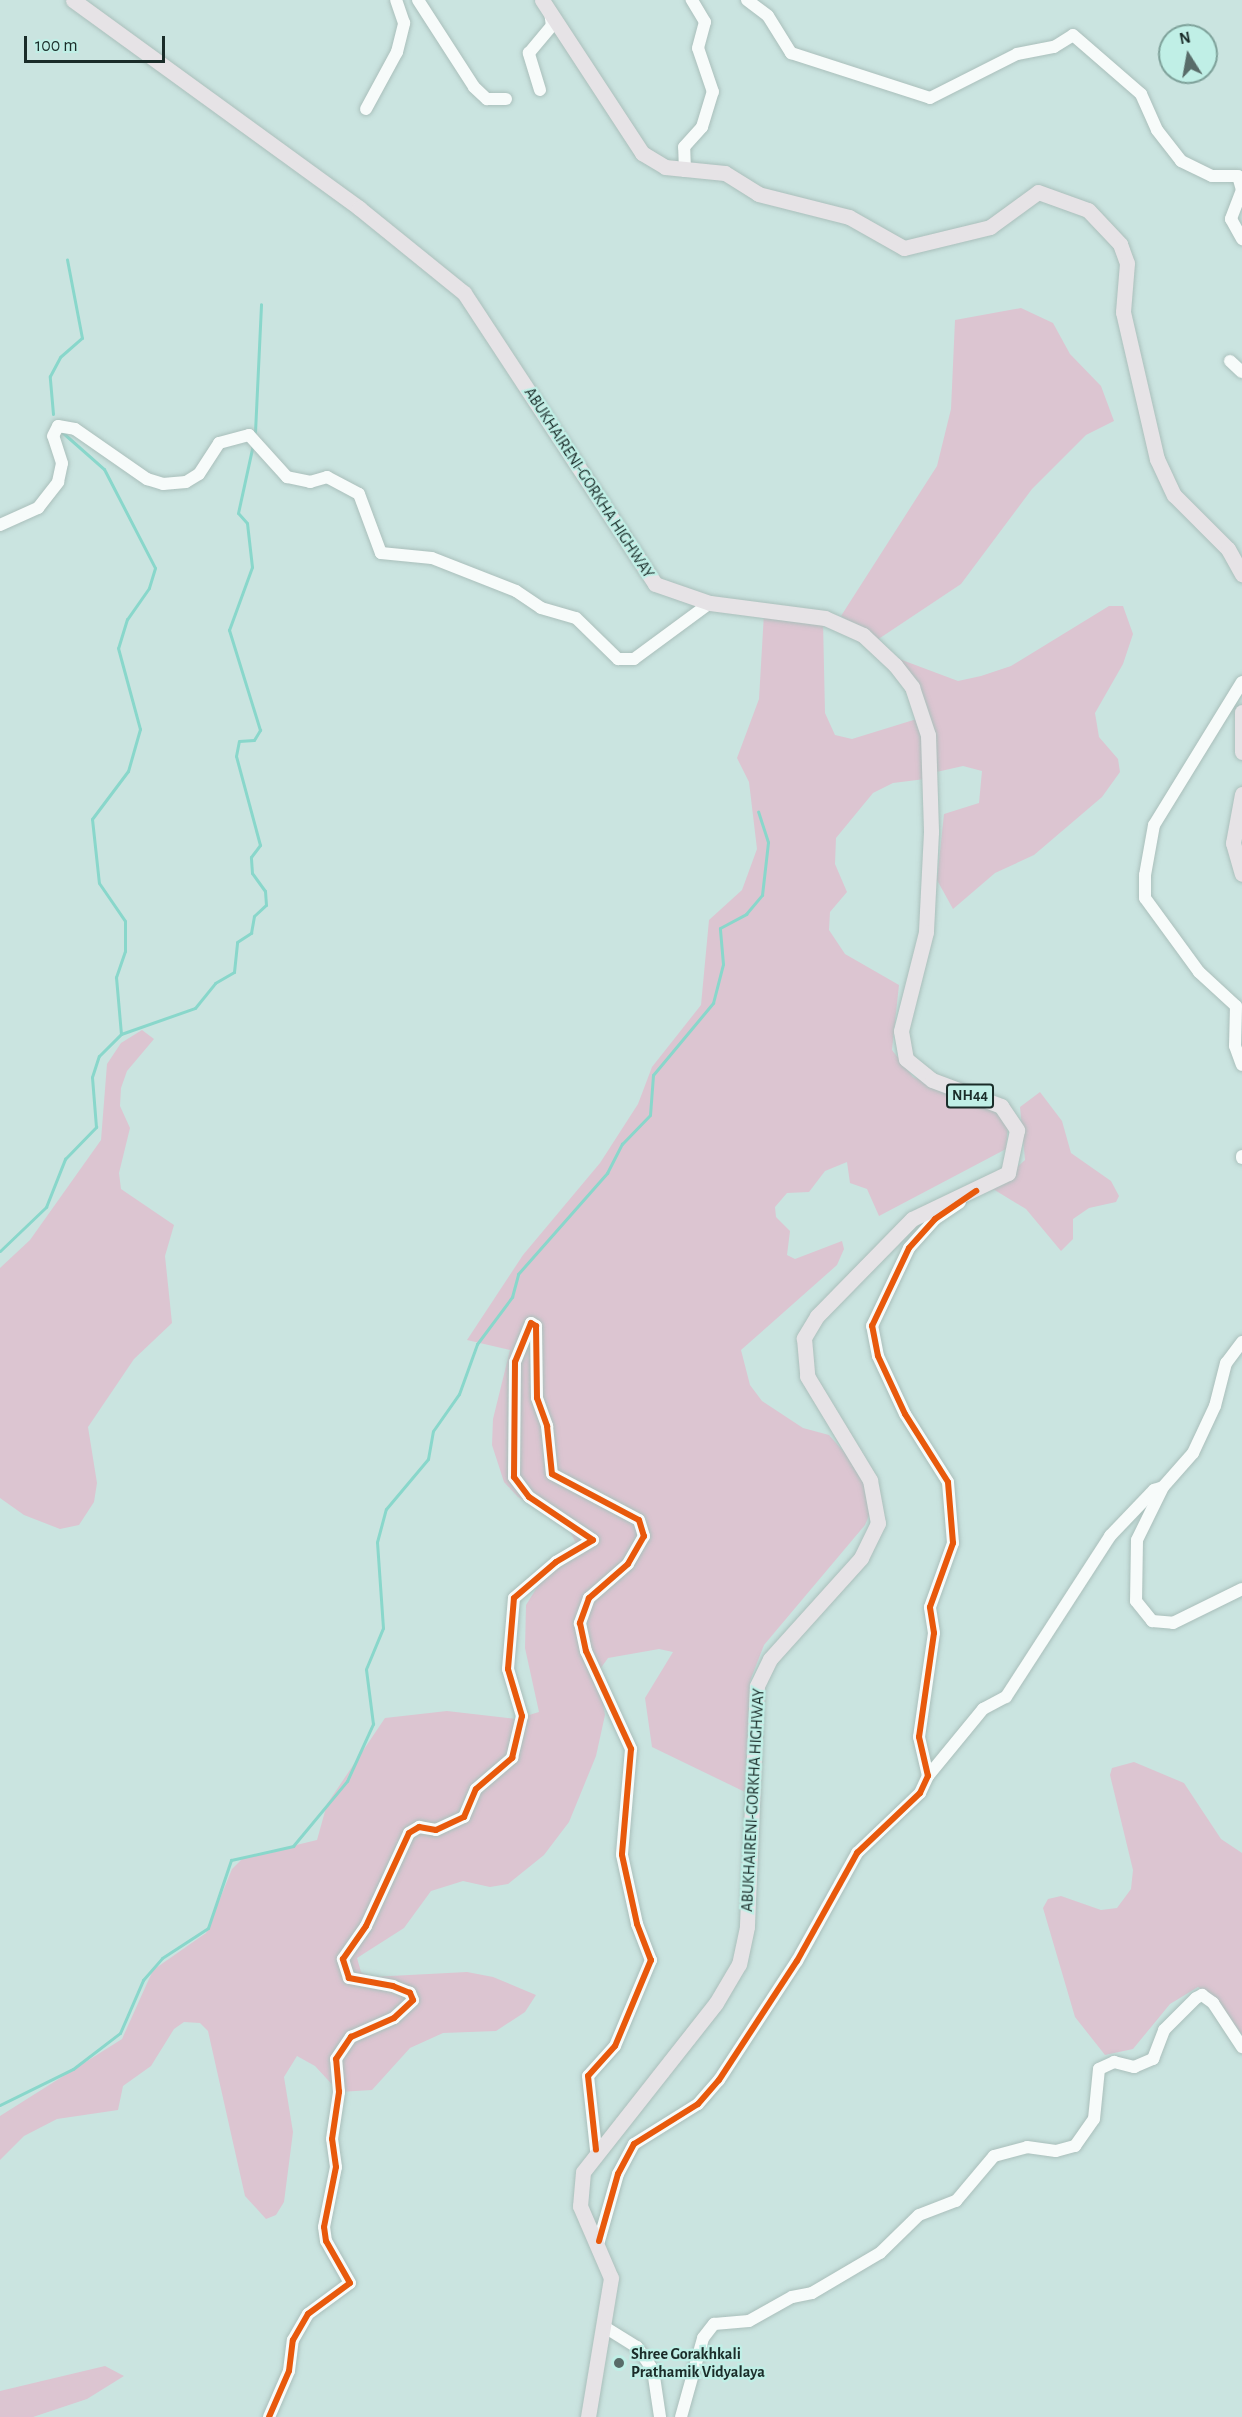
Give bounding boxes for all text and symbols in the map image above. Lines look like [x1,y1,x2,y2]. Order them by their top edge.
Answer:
scale bar [27,24,168,62]
north arrow [1158,24,1218,84]
text: N [1178,29,1192,47]
text: 100 m [35,37,78,55]
street label: ABUKHAIRENI-GORKHA HIGHWAY [520,384,658,582]
road number: NH44 [946,1084,994,1108]
street label: ABUKHAIRENI-GORKHA HIGHWAY [738,1688,768,1912]
place label: Shree Gorakhkali Prathamik Vidyalaya [631,2344,765,2382]
marker: Shree Gorakhkali Prathamik Vidyalaya [612,2356,626,2370]

